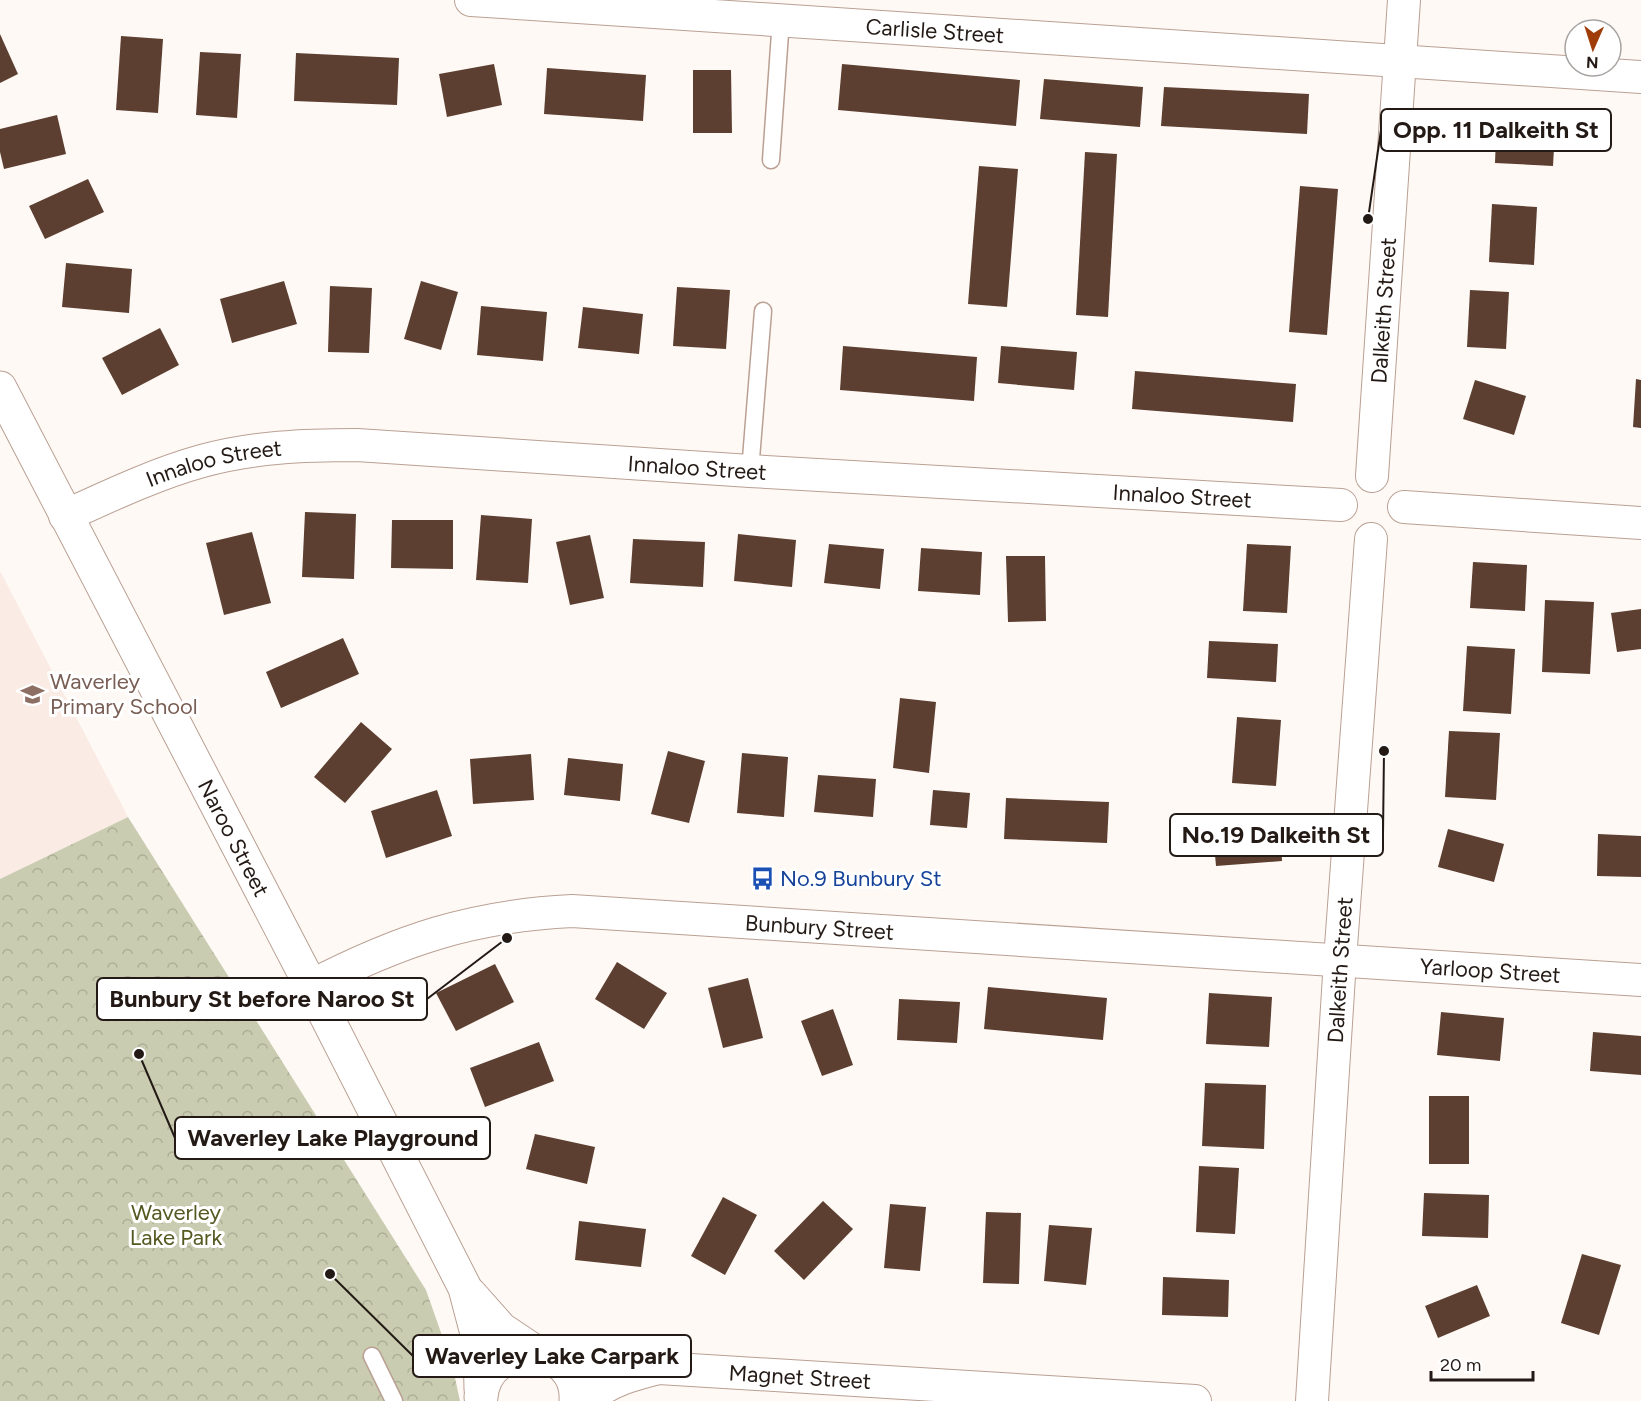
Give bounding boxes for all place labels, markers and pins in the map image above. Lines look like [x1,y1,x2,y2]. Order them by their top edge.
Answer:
callout: Opp. 11 Dalkeith St [1381,109,1611,151]
place label: Waverley Primary School [50,668,198,720]
school or university icon: Waverley Primary School [19,681,45,707]
callout: No.19 Dalkeith St [1170,814,1383,856]
bus stop icon: No.9 Bunbury St [749,865,775,891]
place label: No.9 Bunbury St [780,865,942,892]
callout: Bunbury St before Naroo St [97,978,427,1020]
callout: Waverley Lake Playground [175,1117,490,1159]
callout: Waverley Lake Carpark [413,1335,691,1377]

